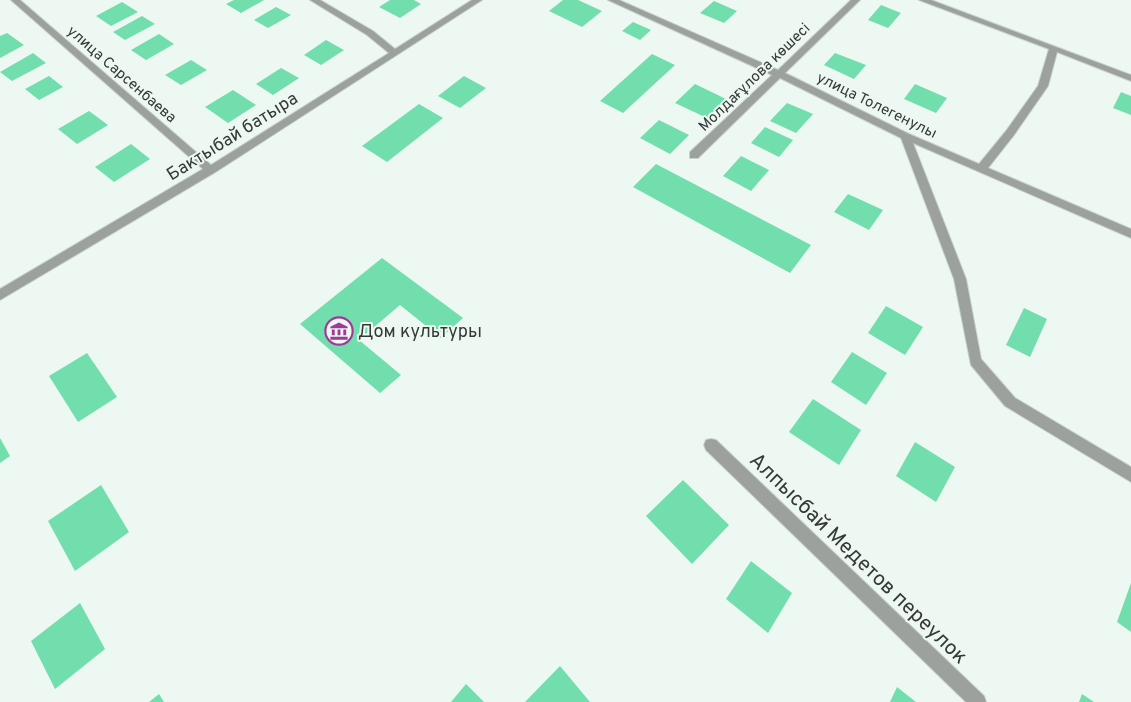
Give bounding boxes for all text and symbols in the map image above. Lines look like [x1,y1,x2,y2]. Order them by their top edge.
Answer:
street label: Молдағұлова көшесі [695,20,815,136]
street label: улица Сарсенбаева [62,22,180,128]
street label: улица Толегенулы [813,69,940,144]
street label: Бактыбай батыра [163,88,303,187]
museum icon: Дом культуры [324,316,354,346]
place label: Дом культуры [358,321,482,344]
street label: Алпысбай Медетов переулок [743,447,973,671]

